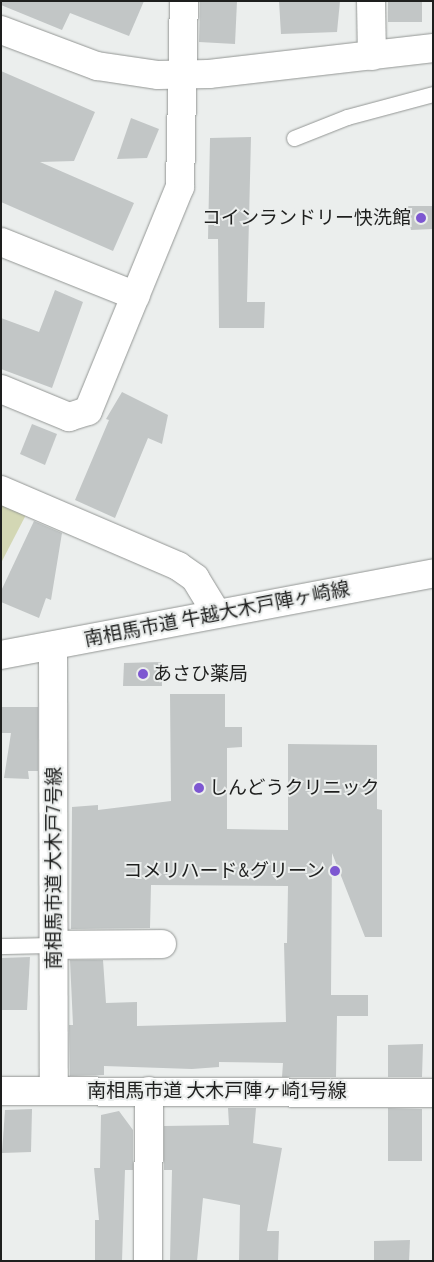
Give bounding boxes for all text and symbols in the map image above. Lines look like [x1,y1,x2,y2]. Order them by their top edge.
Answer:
place label: コインランドリー快洗館 [202,207,411,229]
marker: コインランドリー快洗館 [415,212,427,224]
street label: 南相馬市道 牛越大木戸陣ヶ崎線 [82,577,352,651]
place label: あさひ薬局 [153,663,248,685]
marker: あさひ薬局 [137,668,149,680]
street label: 南相馬市道 大木戸7号線 [43,767,65,969]
place label: しんどうクリニック [209,777,380,799]
marker: しんどうクリニック [193,782,205,794]
place label: コメリハード&グリーン [123,860,325,882]
marker: コメリハード&グリーン [329,865,341,877]
street label: 南相馬市道 大木戸陣ヶ崎1号線 [87,1080,347,1102]

